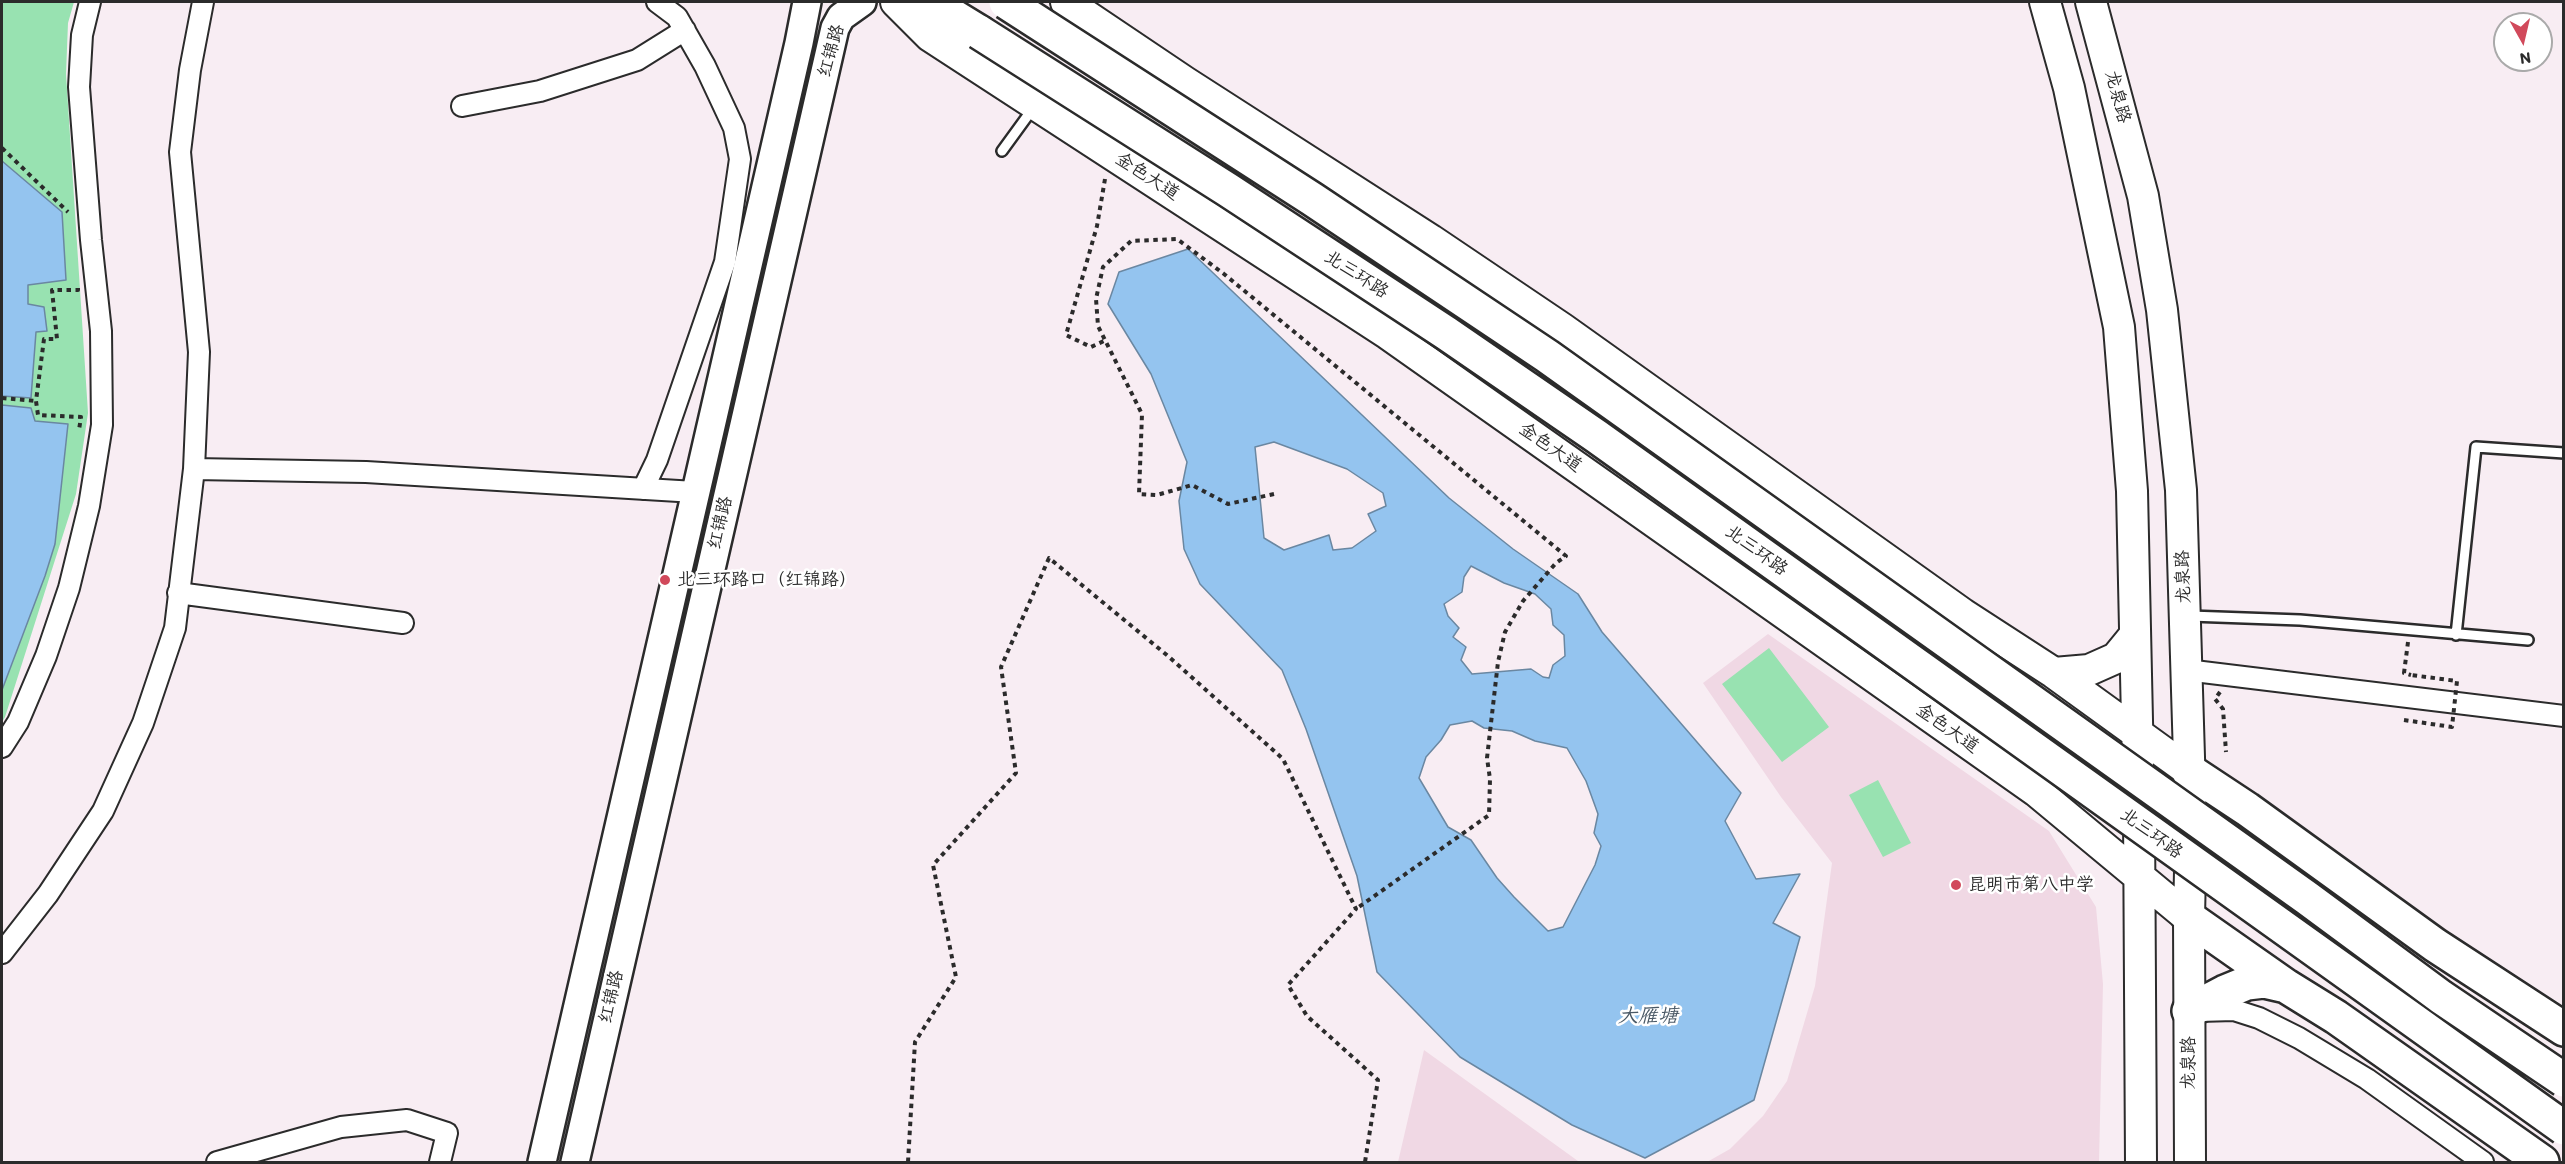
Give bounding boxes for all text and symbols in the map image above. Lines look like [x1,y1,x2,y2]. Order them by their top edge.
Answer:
north arrow [2493,12,2553,72]
street label: 红锦路 [814,22,850,80]
text: N [2519,48,2532,68]
street label: 龙泉路 [2100,68,2134,126]
street label: 金色大道 [1111,148,1183,206]
street label: 北三环路 [1320,246,1392,304]
street label: 金色大道 [1514,419,1586,477]
street label: 红锦路 [704,494,738,552]
street label: 北三环路 [1721,521,1791,581]
street label: 龙泉路 [2172,550,2196,604]
place label: 北三环路口（红锦路） [677,569,857,591]
marker: 北三环路口（红锦路） [658,573,672,587]
street label: 金色大道 [1911,700,1983,758]
street label: 北三环路 [2116,804,2186,864]
place label: 昆明市第八中学 [1968,874,2094,896]
marker: 昆明市第八中学 [1949,878,1963,892]
street label: 红锦路 [595,968,629,1026]
water label: 大雁塘 [1618,1005,1678,1029]
street label: 龙泉路 [2178,1036,2200,1090]

